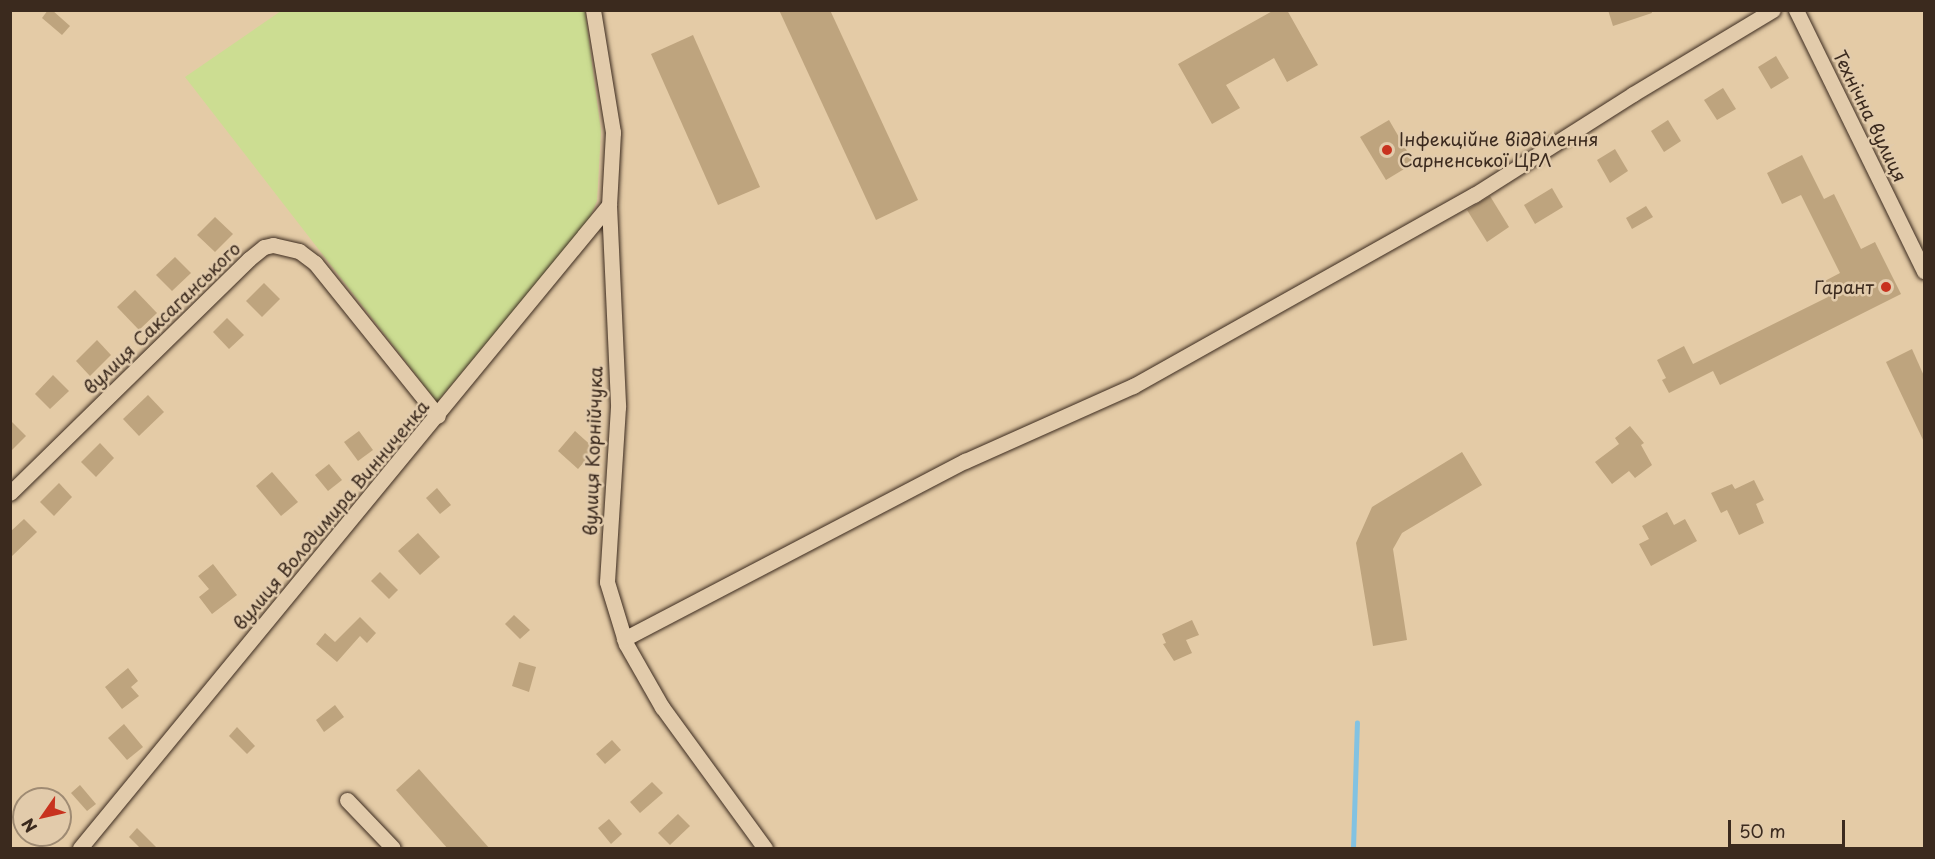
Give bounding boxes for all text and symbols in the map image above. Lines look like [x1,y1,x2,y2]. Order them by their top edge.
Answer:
street label: Технічна вулиця [1829,46,1911,186]
place label: Інфекційне відділення Сарненської ЦРЛ [1399,129,1599,172]
marker: Інфекційне відділення Сарненської ЦРЛ [1380,143,1394,157]
street label: вулиця Саксаганського [79,237,245,399]
place label: Гарант [1814,276,1874,298]
marker: Гарант [1879,280,1893,294]
street label: вулиця Корнійчука [579,366,607,536]
street label: вулиця Володимира Винниченка [228,396,434,634]
north arrow [12,787,72,847]
scale bar [1731,808,1848,846]
text: N [15,814,42,838]
text: 50 m [1739,817,1786,844]

